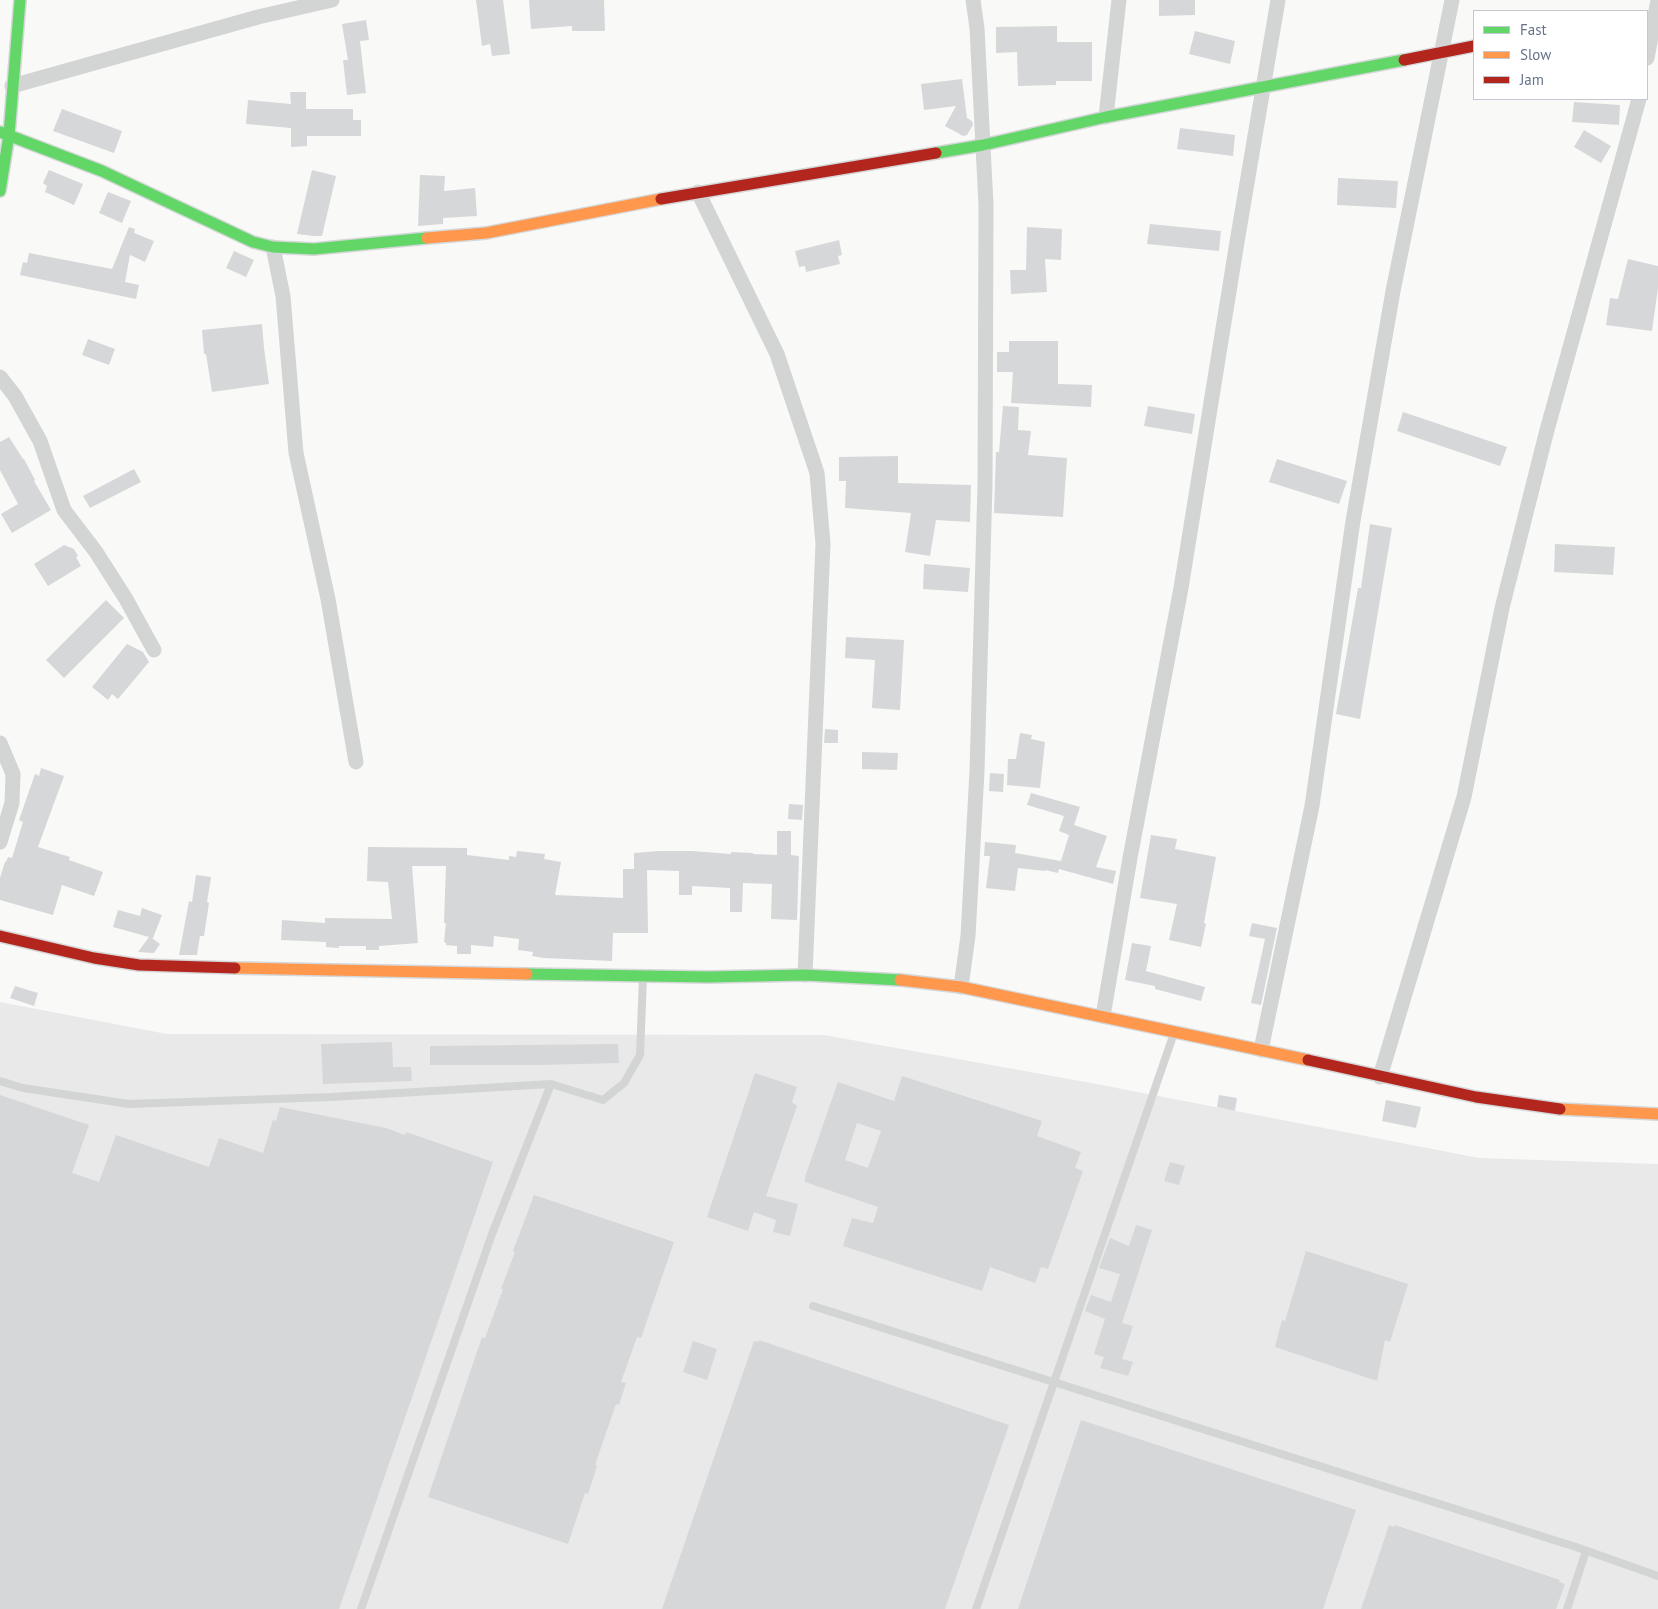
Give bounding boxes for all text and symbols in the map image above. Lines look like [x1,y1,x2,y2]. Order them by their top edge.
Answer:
legend [1473,10,1648,100]
text: Fast [1520,20,1547,39]
text: Slow [1520,45,1551,64]
text: Jam [1520,70,1544,89]

